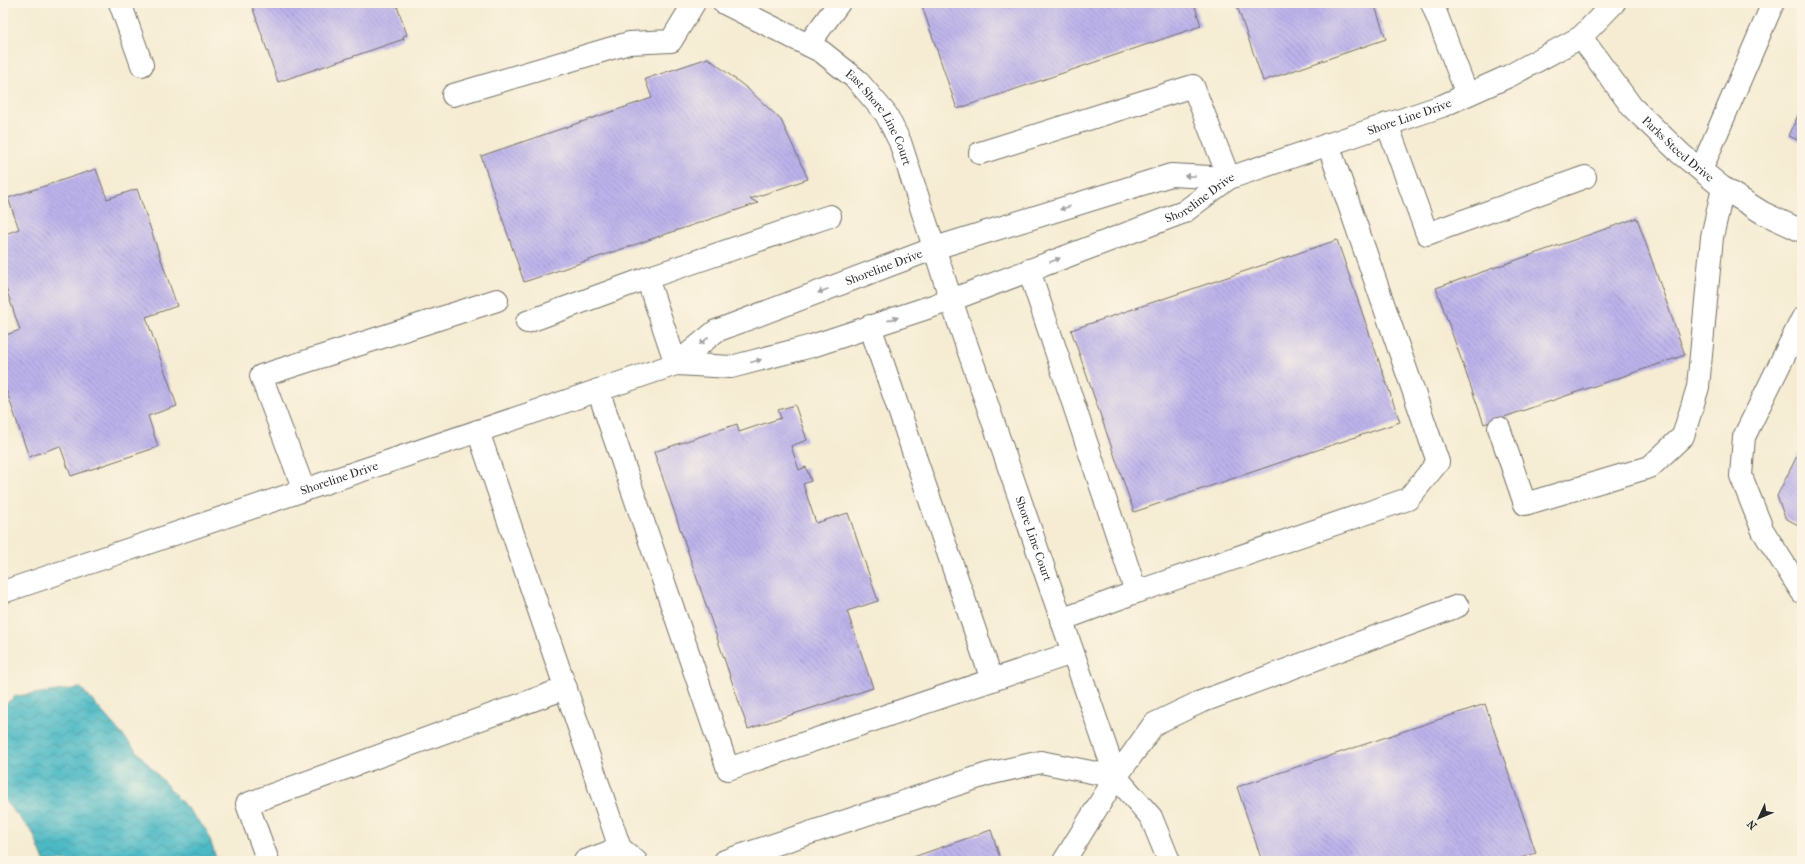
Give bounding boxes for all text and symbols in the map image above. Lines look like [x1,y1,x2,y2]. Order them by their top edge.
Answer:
street label: East Shore Line Court [843,66,914,168]
street label: Shore Line Drive [1365,96,1454,138]
street label: Parks Steed Drive [1639,113,1717,185]
street label: Shoreline Drive [1163,170,1236,226]
one-way arrow [1183,173,1196,179]
one-way arrow [1059,205,1071,211]
street label: Shoreline Drive [843,246,925,288]
one-way arrow [1050,257,1062,263]
one-way arrow [816,288,828,294]
one-way arrow [888,315,900,321]
one-way arrow [698,337,709,345]
one-way arrow [750,358,762,364]
street label: Shoreline Drive [298,458,380,498]
street label: Shore Line Court [1012,494,1055,584]
north arrow [1739,798,1779,838]
text: N [1744,817,1760,832]

